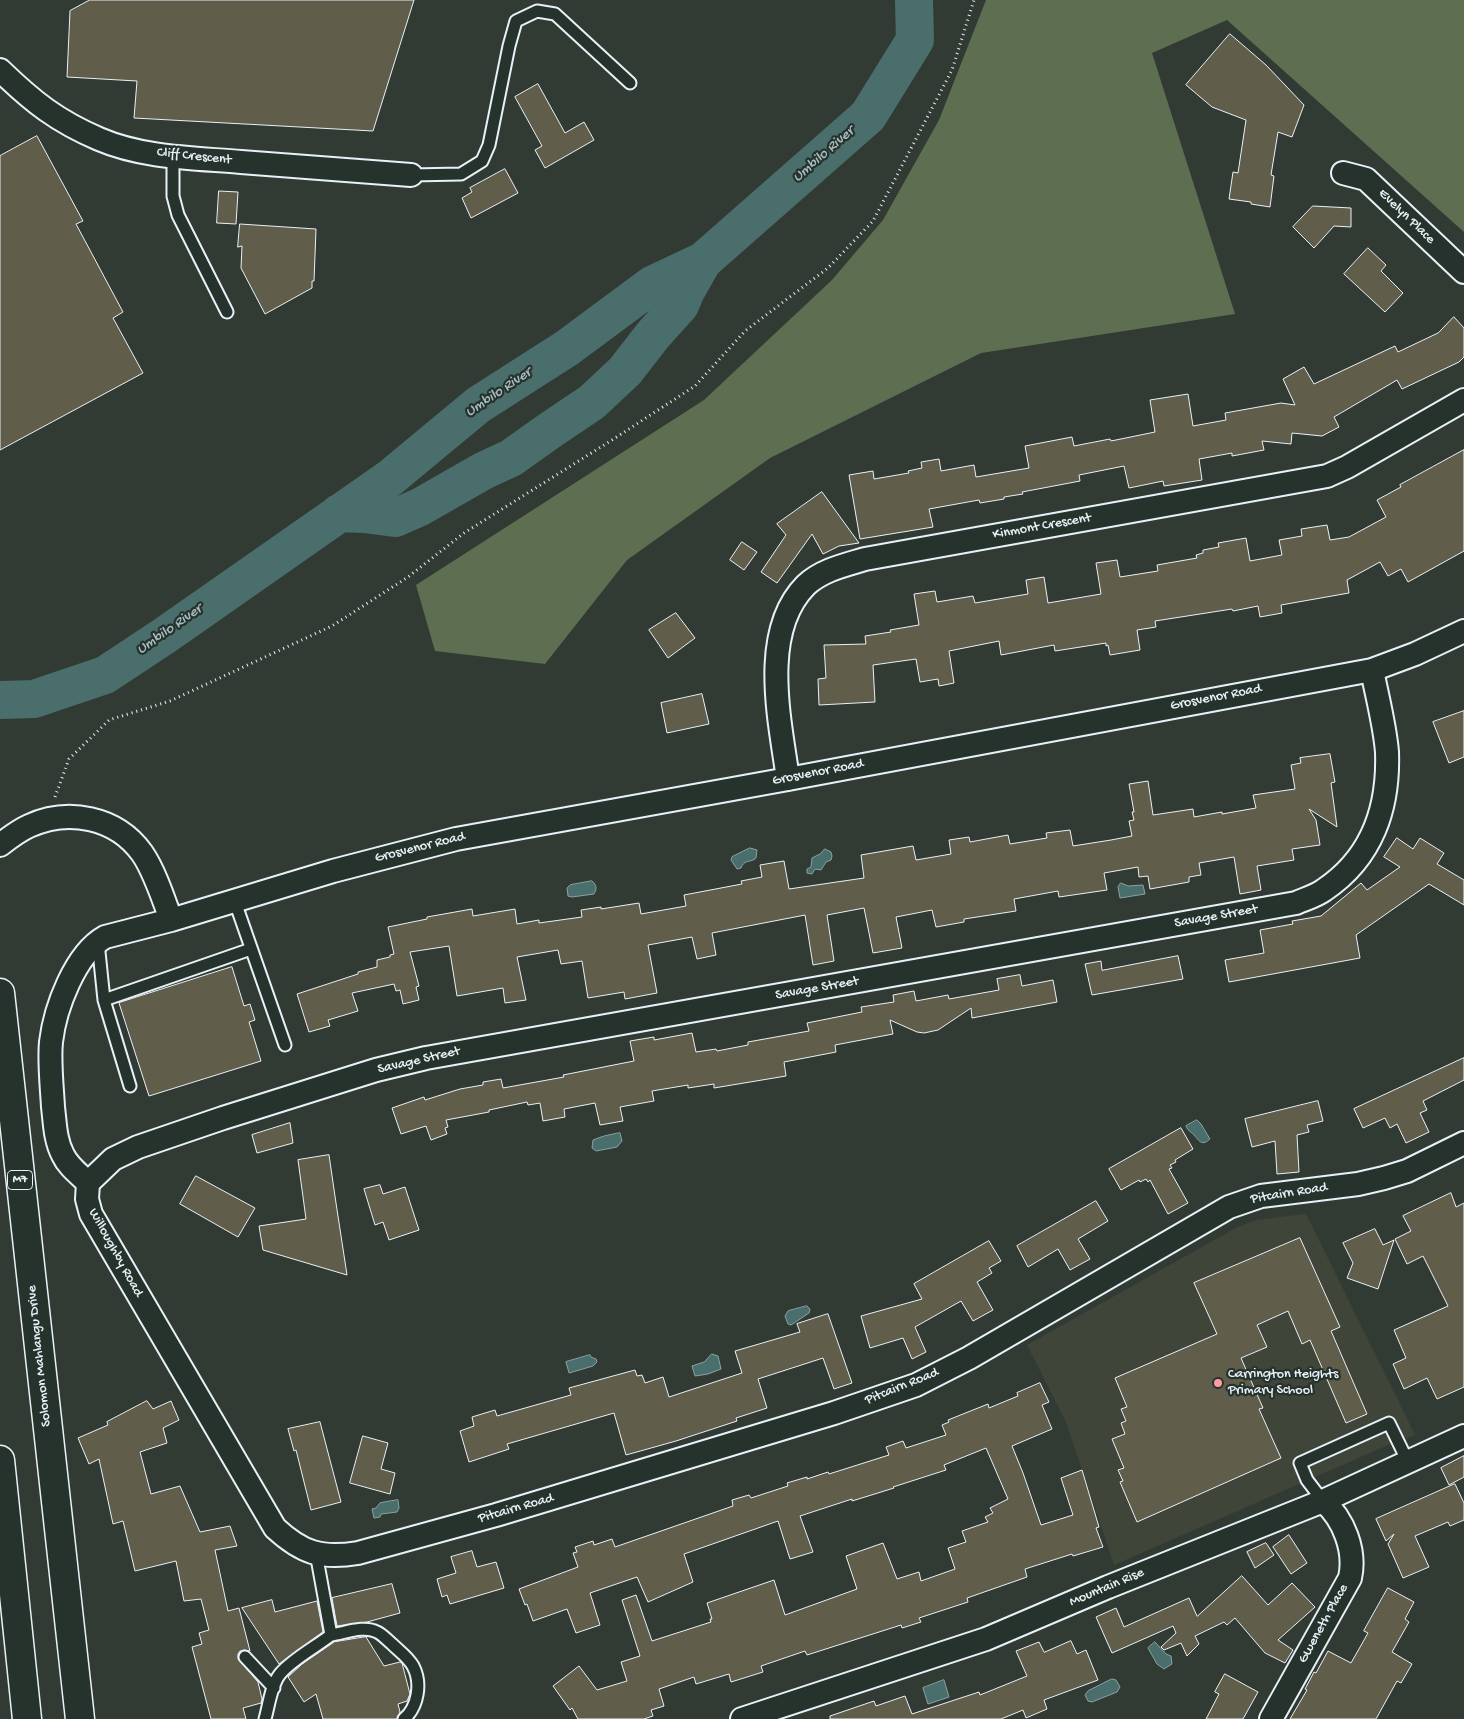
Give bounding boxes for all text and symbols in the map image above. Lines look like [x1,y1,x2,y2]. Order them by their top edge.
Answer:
water label: Umbilo River [789,123,859,187]
street label: Cliff Crescent [156,145,232,169]
street label: Evelyn Place [1374,186,1438,248]
water label: Umbilo River [463,364,535,422]
street label: Kinmont Crescent [992,510,1092,544]
water label: Umbilo River [134,601,206,659]
street label: Grosvenor Road [1169,681,1263,715]
street label: Grosvenor Road [771,756,865,790]
street label: Grosvenor Road [373,829,467,867]
street label: Savage Street [1173,901,1259,933]
street label: Savage Street [774,973,860,1005]
street label: Savage Street [376,1043,462,1079]
road number: M7 [8,1170,32,1190]
street label: Pitcairn Road [1249,1180,1329,1208]
street label: Willoughby Road [84,1206,146,1300]
street label: Solomon Mahlangu Drive [24,1284,56,1428]
street label: Pitcairn Road [863,1365,941,1409]
place label: Carrington Heights Primary School [1228,1367,1338,1400]
marker: Carrington Heights Primary School [1212,1377,1224,1389]
street label: Pitcairn Road [476,1490,556,1528]
street label: Mountain Rise [1067,1565,1147,1611]
street label: Gweneth Place [1295,1581,1353,1667]

